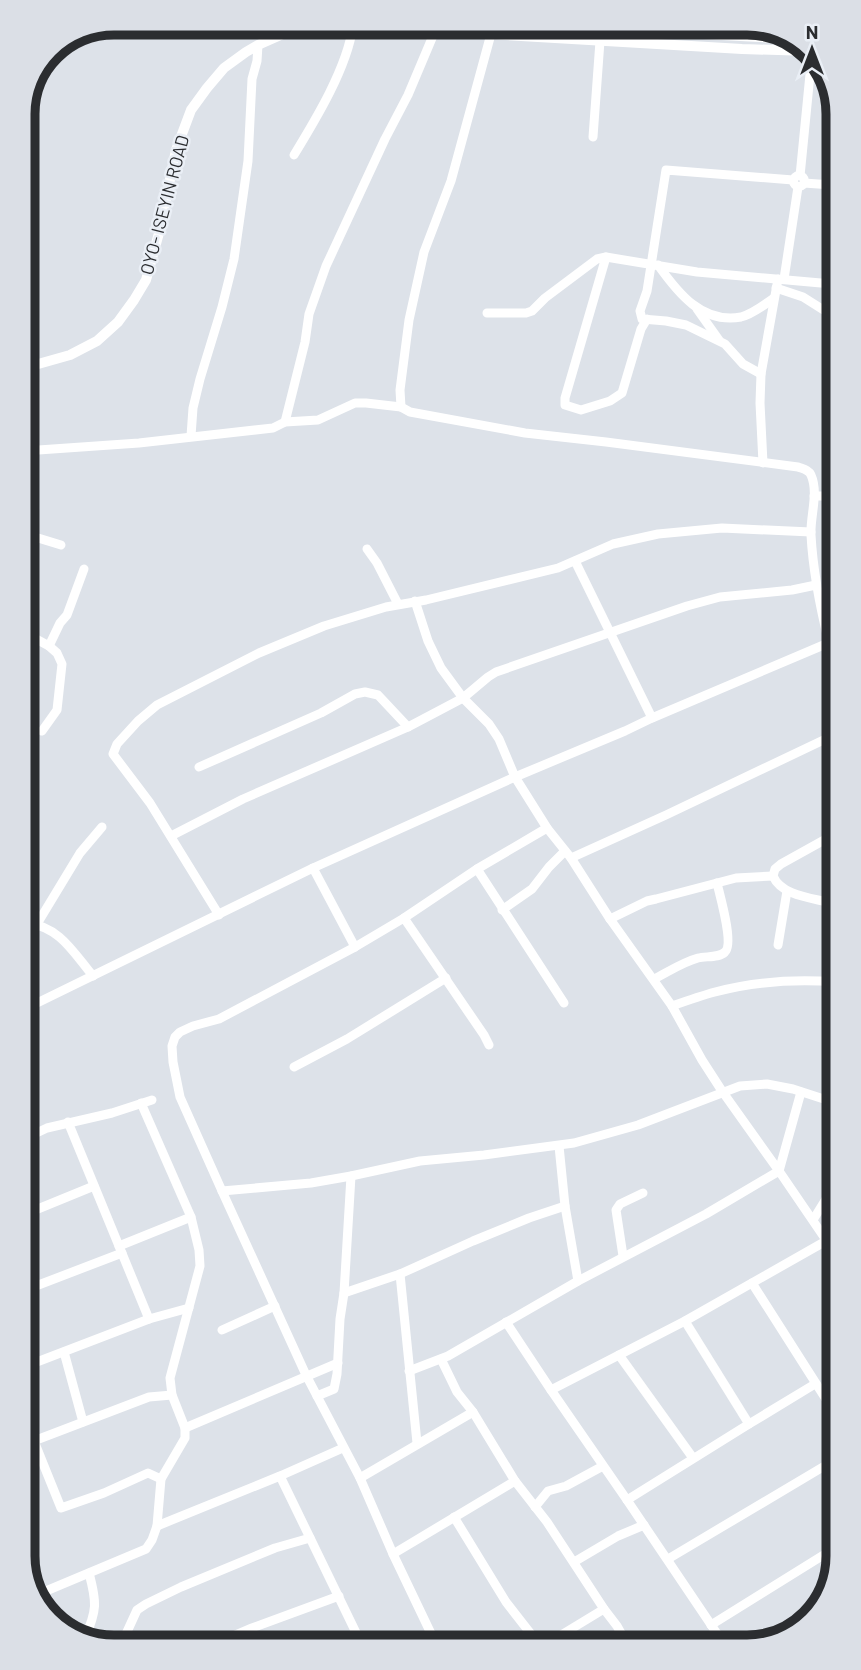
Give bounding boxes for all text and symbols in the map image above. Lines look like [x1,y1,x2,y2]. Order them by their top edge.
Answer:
north arrow [777,14,847,84]
text: N [806,20,818,43]
street label: OYO- ISEYIN ROAD [135,133,193,277]

